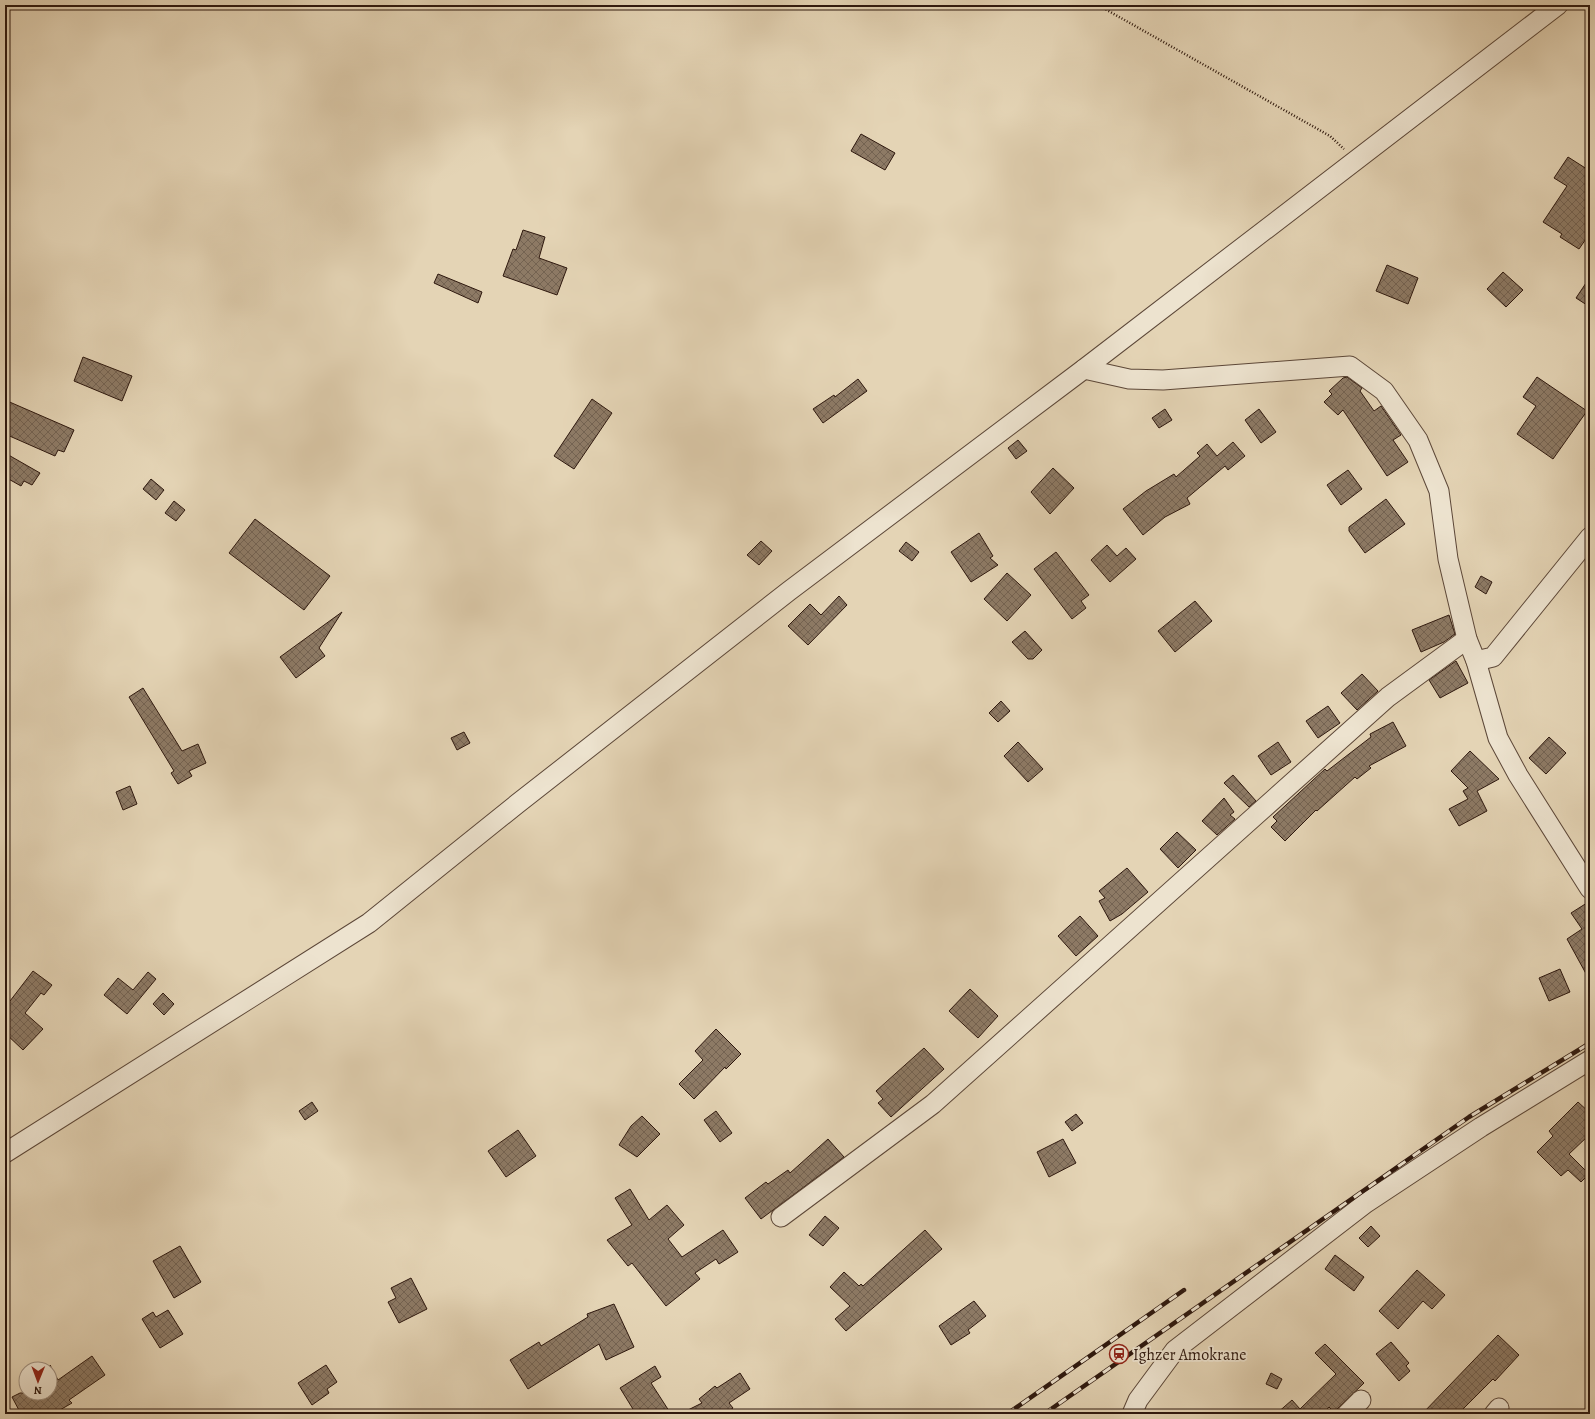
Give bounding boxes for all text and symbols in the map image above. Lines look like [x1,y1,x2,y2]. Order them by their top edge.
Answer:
station icon: Ighzer Amokrane [1108,1343,1130,1365]
place label: Ighzer Amokrane [1133,1344,1246,1366]
north arrow [18,1361,58,1401]
text: N [34,1383,42,1398]

